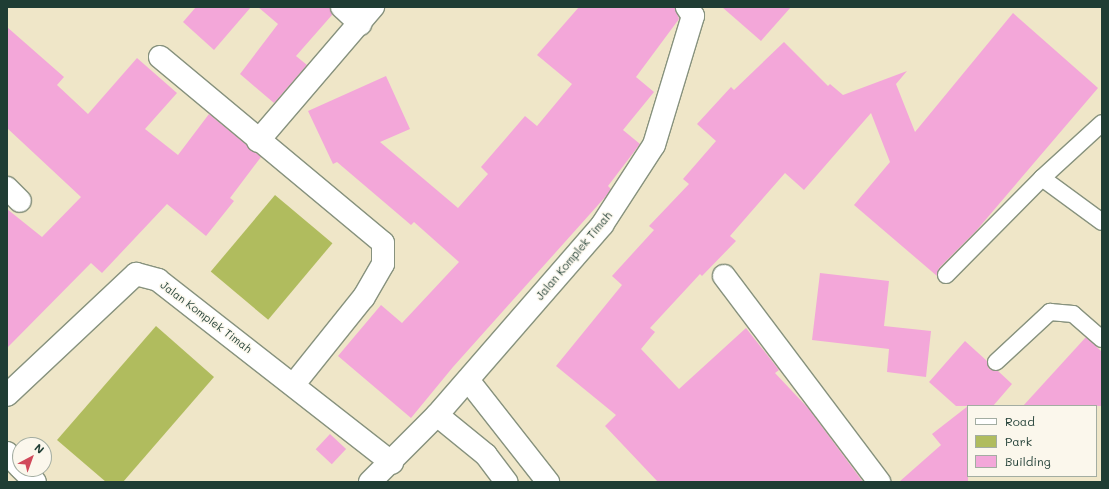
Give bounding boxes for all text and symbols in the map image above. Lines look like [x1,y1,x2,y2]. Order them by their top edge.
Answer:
street label: Jalan Komplek Timah [533,209,615,303]
street label: Jalan Komplek Timah [158,278,254,356]
legend [967,405,1097,477]
text: Road [1005,413,1035,429]
text: Park [1005,433,1032,449]
north arrow [12,437,52,477]
text: N [31,440,48,457]
text: Building [1005,453,1051,469]

